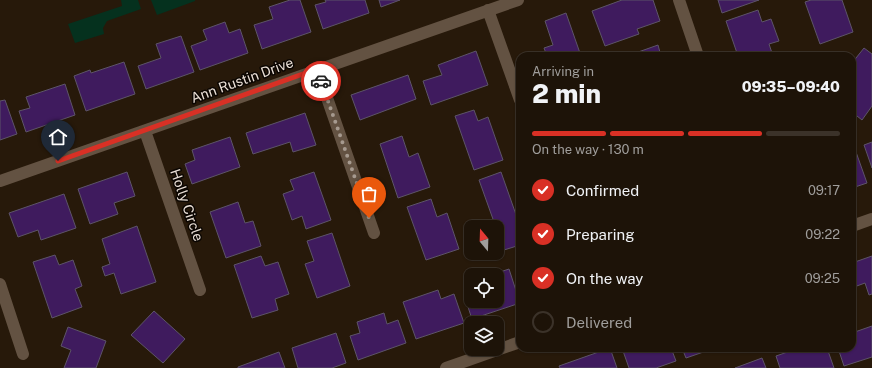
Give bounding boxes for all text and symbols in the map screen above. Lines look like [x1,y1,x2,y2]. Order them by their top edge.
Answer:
street label: Ann Rustin Drive [189,54,295,106]
courier [301,61,341,101]
text: Arriving in [532,64,594,79]
icon: car [310,70,332,92]
text: 2 min [532,78,601,109]
text: 09:35–09:40 [742,78,840,95]
pin [41,120,75,161]
icon: home [47,126,69,148]
text: On the way · 130 m [532,142,644,157]
street label: Holly Circle [167,167,207,243]
pin [352,177,386,218]
icon: check [532,179,554,201]
text: Confirmed [566,182,639,199]
icon: bag [358,183,380,205]
text: 09:17 [808,183,840,198]
north arrow [464,220,504,260]
map controls [464,220,504,356]
icon: check [532,223,554,245]
text: Preparing [566,226,635,243]
text: 09:22 [805,227,840,242]
icon: check [532,267,554,289]
button: locate [464,268,504,308]
text: On the way [566,270,643,287]
text: 09:25 [805,271,840,286]
text: Delivered [566,314,632,331]
button: layers [464,316,504,356]

